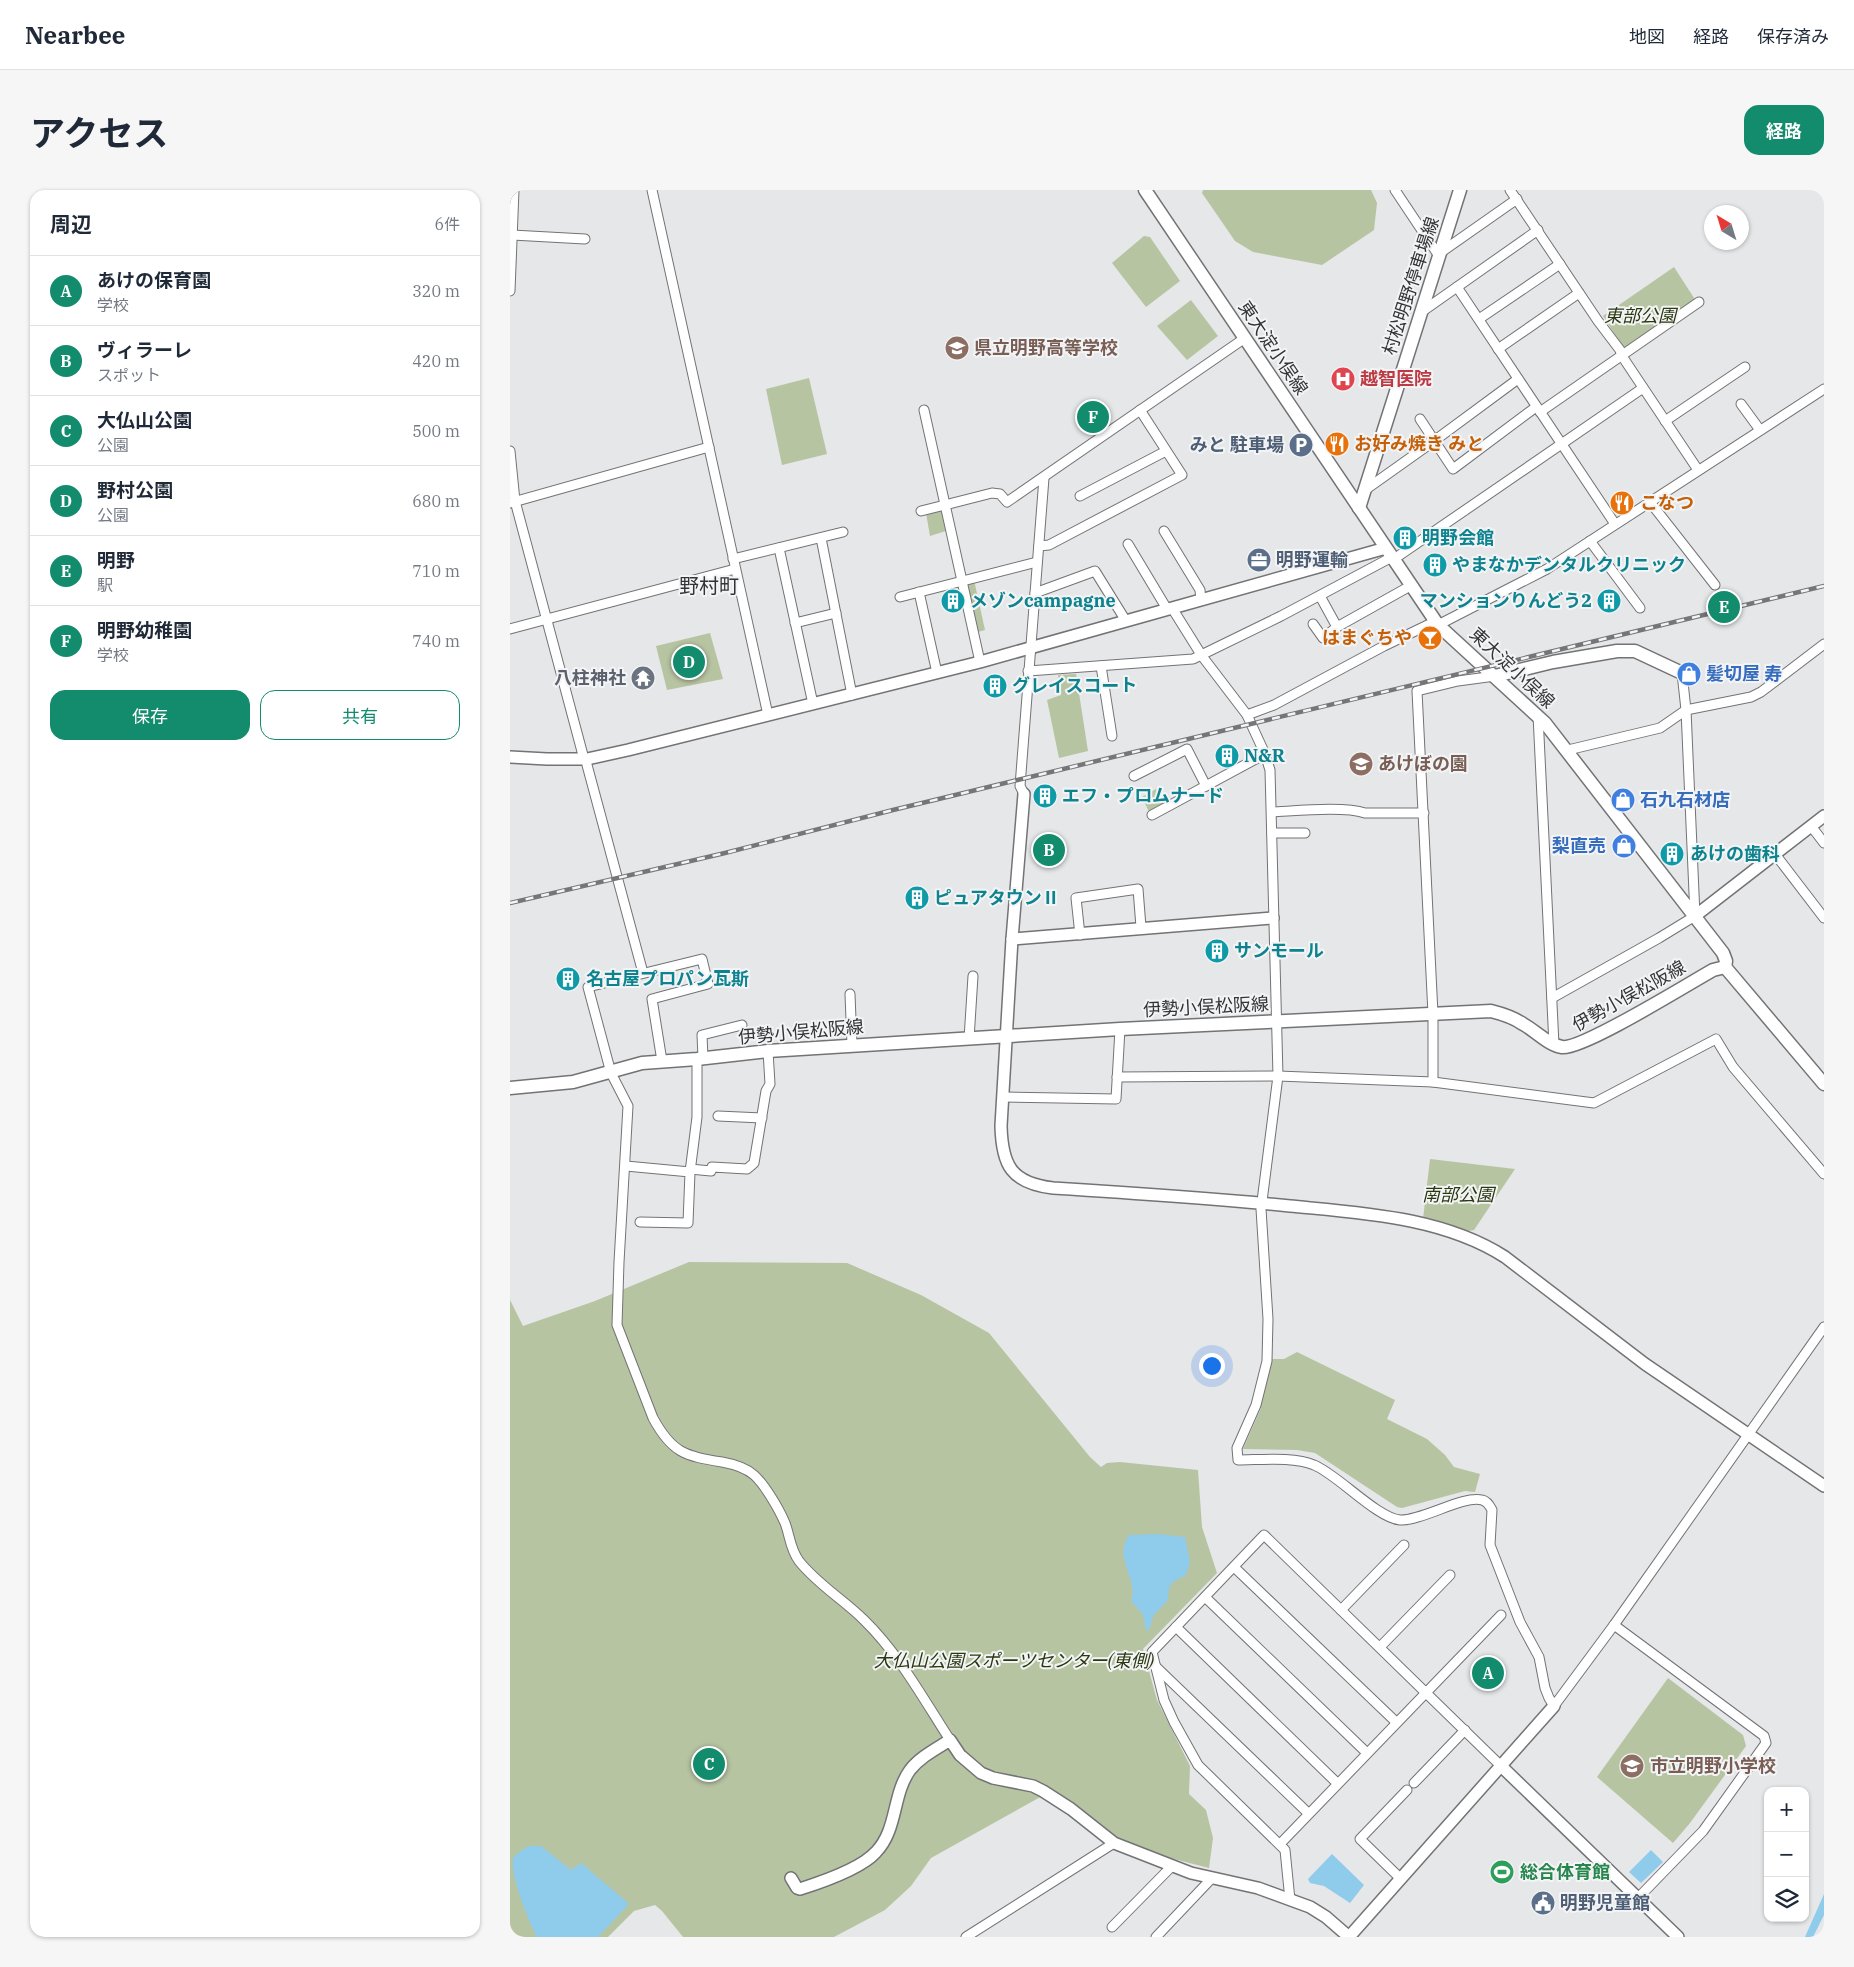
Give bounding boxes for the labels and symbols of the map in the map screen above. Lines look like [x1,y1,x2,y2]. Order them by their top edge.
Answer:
north arrow [1704,205,1749,250]
street label: 村松明野停車場線 [1377,214,1444,358]
street label: 東大淀小俣線 [1234,297,1313,399]
park label: 東部公園 [1604,304,1679,327]
school or university icon: 県立明野高等学校 [944,335,970,361]
place label: 県立明野高等学校 [974,336,1118,359]
hospital icon: 越智医院 [1330,366,1356,392]
place label: 越智医院 [1360,367,1432,390]
pin: F [1077,398,1109,436]
restaurant icon: お好み焼き みと [1324,431,1350,457]
parking icon: みと 駐車場 [1288,432,1314,458]
place label: お好み焼き みと [1354,432,1484,455]
place label: みと 駐車場 [1190,433,1284,456]
restaurant icon: こなつ [1609,490,1635,516]
place label: こなつ [1640,491,1694,514]
building icon: 明野会館 [1392,525,1418,551]
place label: 明野会館 [1422,526,1494,549]
office icon: 明野運輸 [1246,547,1272,573]
place label: 明野運輸 [1276,548,1348,571]
building icon: やまなかデンタルクリニック [1422,552,1448,578]
place label: やまなかデンタルクリニック [1452,553,1686,576]
district label: 野村町 [679,572,739,599]
building icon: メゾンcampagne [940,588,966,614]
building icon: マンションりんどう2 [1596,588,1622,614]
pin: E [1708,588,1740,626]
place label: メゾンcampagne [970,589,1116,612]
place label: マンションりんどう2 [1420,589,1592,612]
street label: 東大淀小俣線 [1465,622,1560,713]
bar icon: はまぐちや [1417,625,1443,651]
place label: はまぐちや [1322,626,1412,649]
pin: D [673,643,705,681]
shop icon: 髪切屋 寿 [1676,661,1702,687]
place label: 髪切屋 寿 [1706,662,1782,685]
temple icon: 八柱神社 [630,665,656,691]
place label: 八柱神社 [554,666,626,689]
building icon: グレイスコート [982,673,1008,699]
place label: グレイスコート [1012,674,1137,697]
building icon: N&R [1214,743,1240,769]
place label: N&R [1244,744,1285,767]
school or university icon: あけぼの園 [1348,751,1374,777]
place label: あけぼの園 [1378,752,1468,775]
building icon: エフ・プロムナード [1032,783,1058,809]
place label: エフ・プロムナード [1062,784,1224,807]
shop icon: 石九石材店 [1610,787,1636,813]
place label: 石九石材店 [1640,788,1730,811]
pin: B [1033,831,1065,869]
shop icon: 梨直売 [1611,833,1637,859]
place label: 梨直売 [1552,834,1606,857]
building icon: あけの歯科 [1659,841,1685,867]
place label: あけの歯科 [1690,842,1780,865]
building icon: ピュアタウンⅡ [904,885,930,911]
place label: ピュアタウンⅡ [934,886,1060,909]
building icon: サンモール [1204,938,1230,964]
place label: サンモール [1234,939,1324,962]
street label: 伊勢小俣松阪線 [1568,955,1689,1036]
building icon: 名古屋プロパン瓦斯 [555,966,581,992]
place label: 名古屋プロパン瓦斯 [586,967,749,990]
street label: 伊勢小俣松阪線 [1142,992,1269,1021]
street label: 伊勢小俣松阪線 [737,1015,865,1048]
park label: 南部公園 [1422,1183,1497,1206]
your location [1199,1353,1225,1379]
park label: 大仏山公園スポーツセンター(東側) [874,1649,1154,1672]
pin: A [1472,1654,1504,1692]
pin: C [693,1745,725,1783]
school or university icon: 市立明野小学校 [1619,1753,1645,1779]
place label: 市立明野小学校 [1650,1754,1776,1777]
sports icon: 総合体育館 [1489,1859,1515,1885]
place label: 総合体育館 [1520,1860,1610,1883]
public building icon: 明野児童館 [1530,1890,1556,1916]
place label: 明野児童館 [1560,1891,1650,1914]

